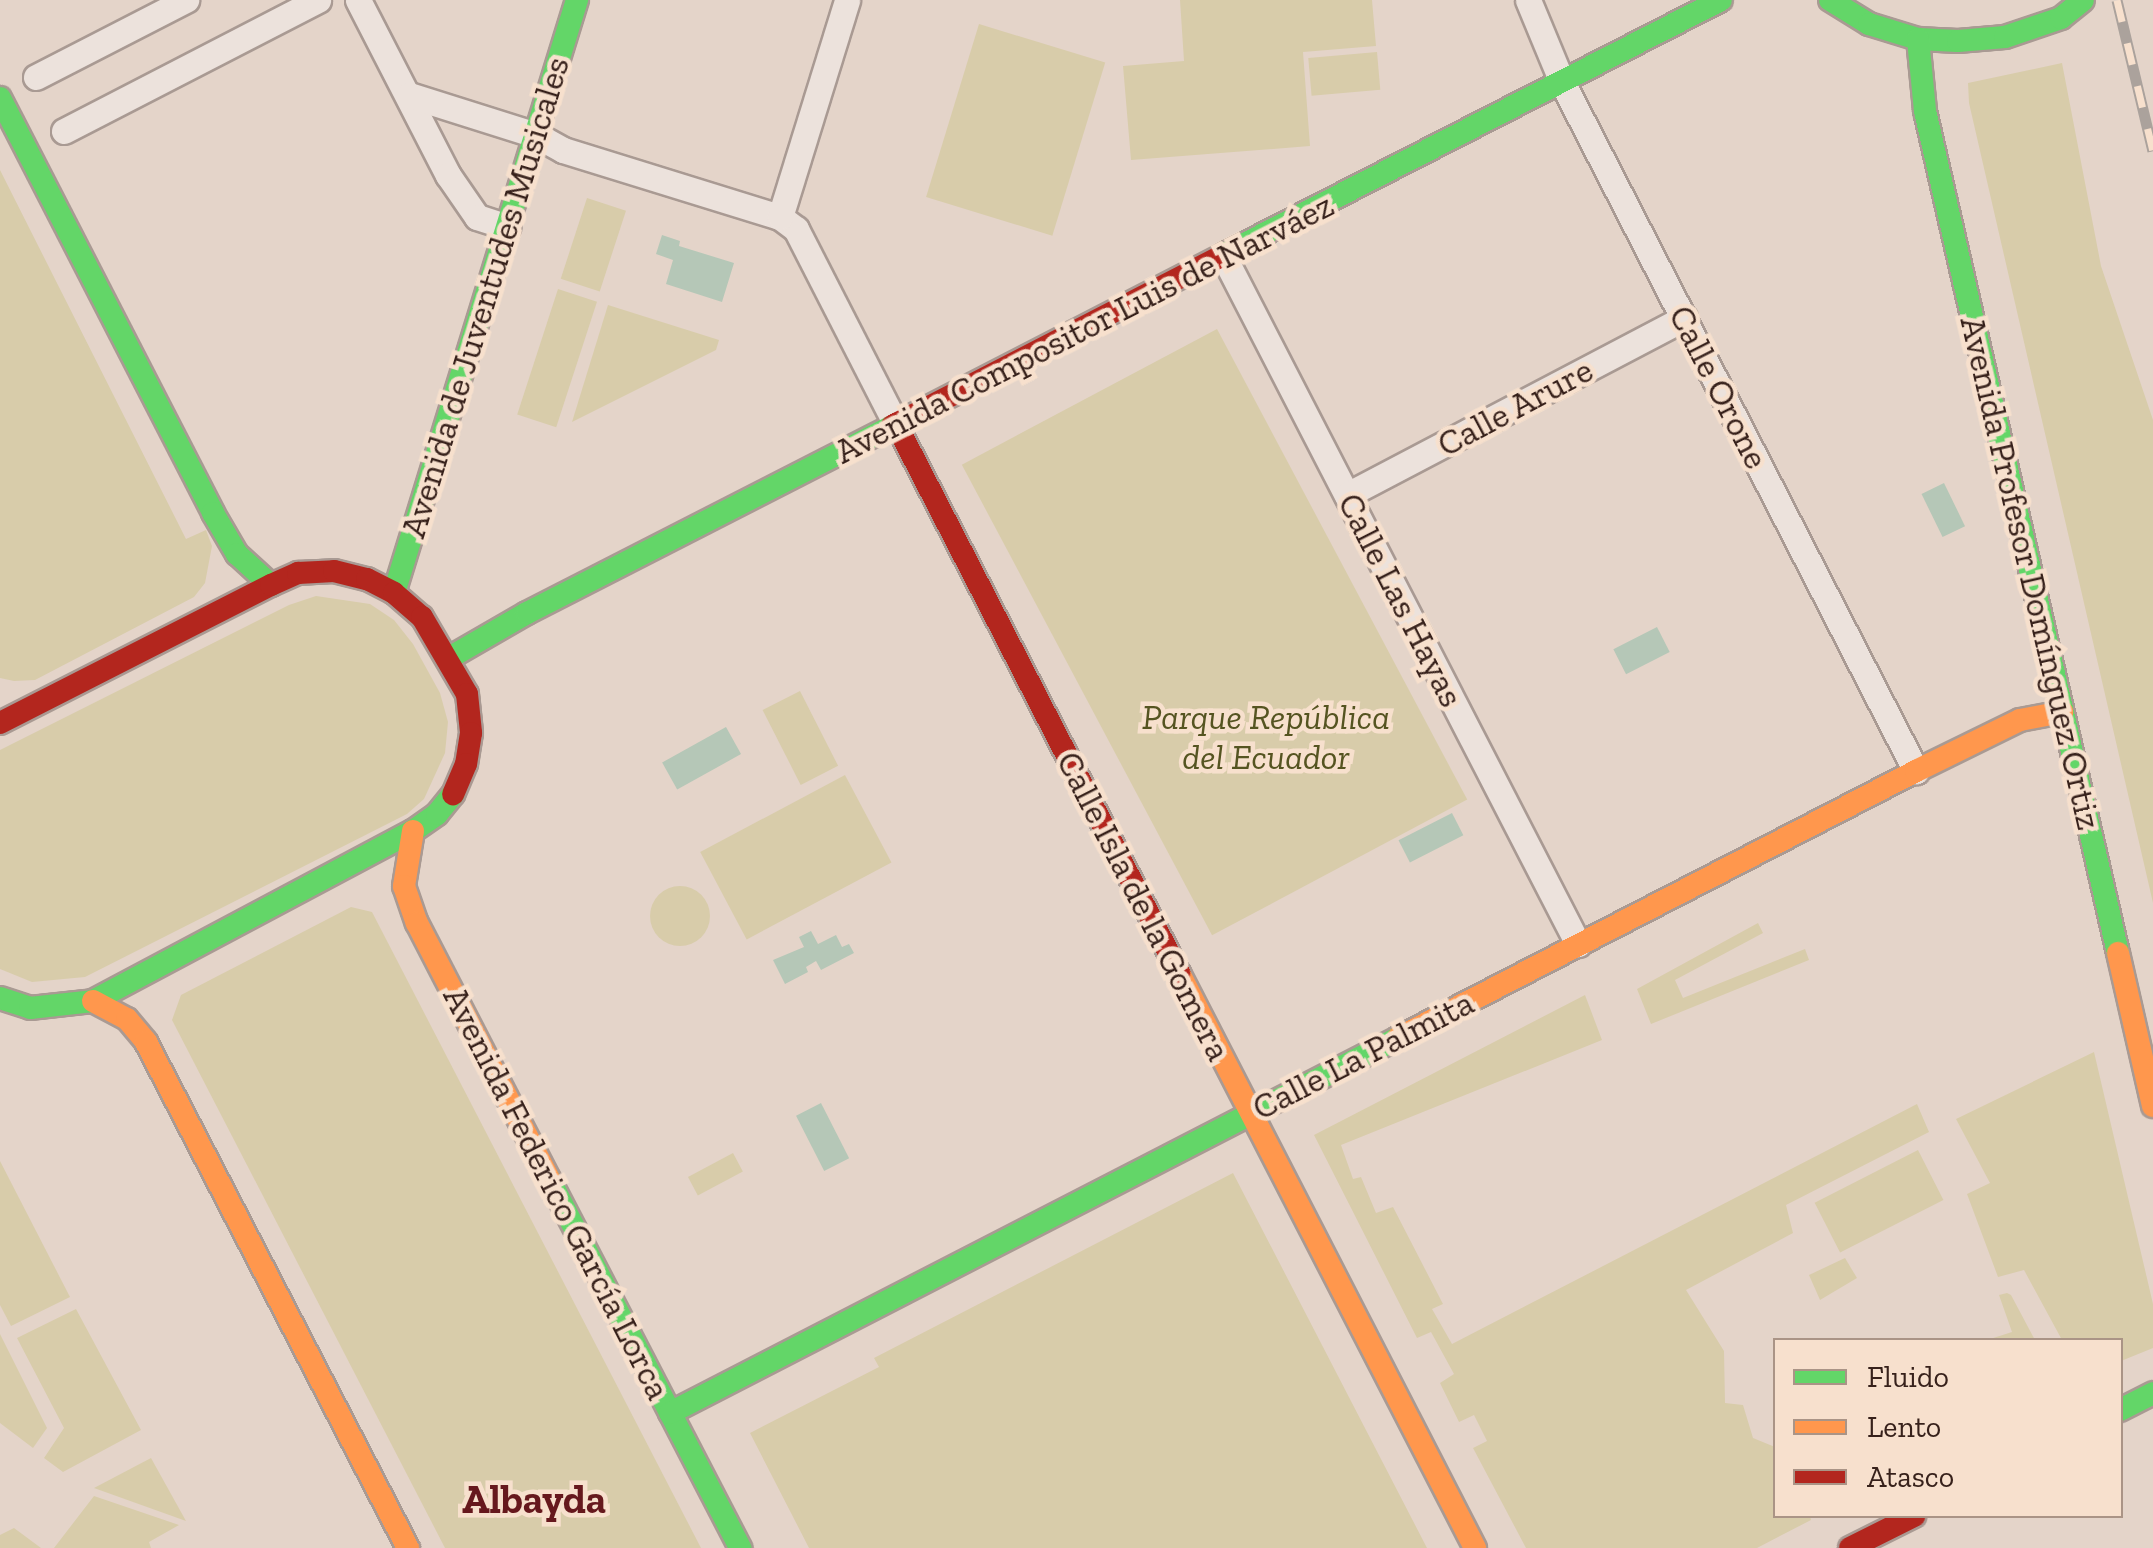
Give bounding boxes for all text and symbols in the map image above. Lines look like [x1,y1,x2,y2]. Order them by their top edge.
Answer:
street label: Avenida de Juventudes Musicales [392,51,578,543]
street label: Avenida Compositor Luis de Narváez [827,183,1341,473]
street label: Calle Orone [1660,299,1778,475]
street label: Avenida Profesor Domínguez Ortiz [1951,312,2111,834]
street label: Calle Arure [1430,348,1600,466]
street label: Calle Las Hayas [1329,486,1473,714]
park label: Parque República del Ecuador [1142,696,1390,778]
street label: Calle Isla de la Gomera [1048,744,1240,1068]
street label: Avenida Federico García Lorca [434,980,680,1406]
street label: Calle La Palmita [1245,981,1481,1129]
legend [1773,1338,2123,1518]
text: Fluido [1867,1359,1949,1395]
text: Lento [1867,1409,1941,1445]
text: Atasco [1867,1459,1954,1495]
district label: Albayda [462,1475,606,1523]

